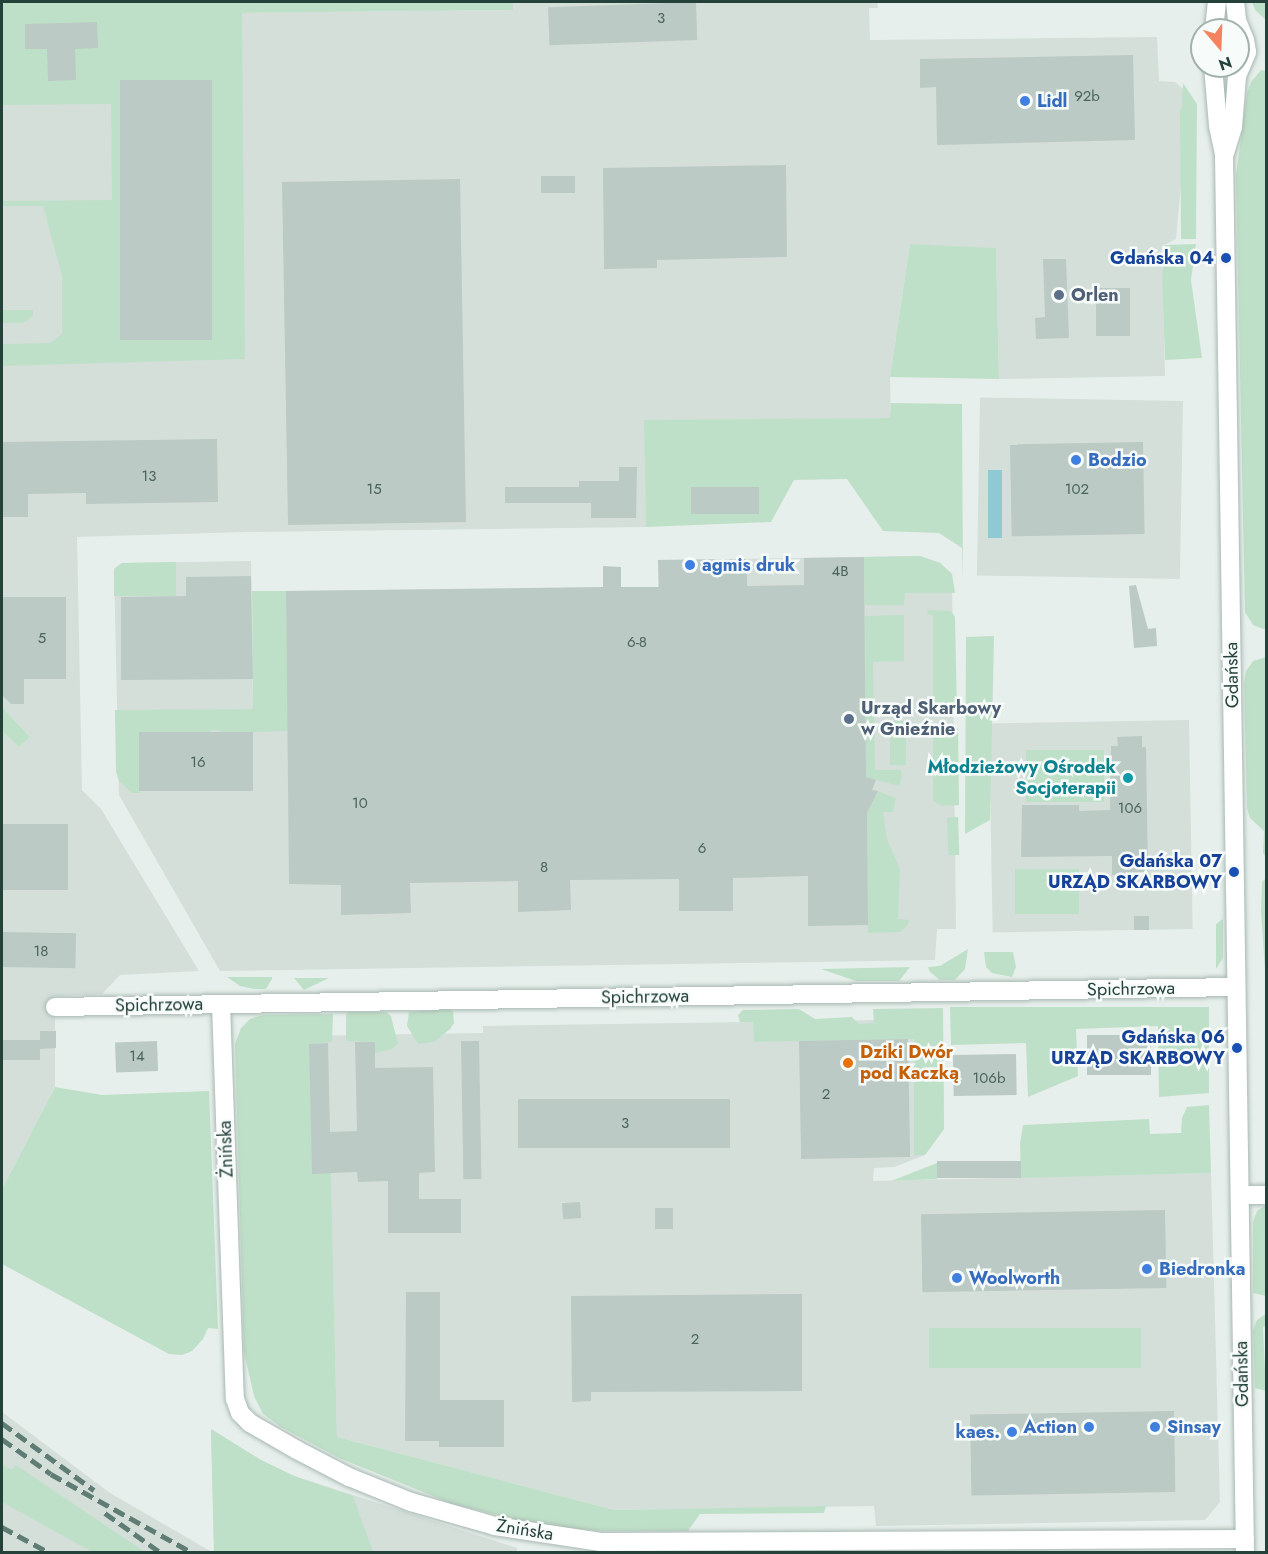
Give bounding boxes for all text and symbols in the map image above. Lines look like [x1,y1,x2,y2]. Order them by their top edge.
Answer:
house number: 3 [657,10,665,28]
north arrow [1190,18,1250,78]
text: N [1216,51,1235,77]
house number: 92b [1074,88,1100,106]
place label: Lidl [1037,90,1067,112]
marker: Lidl [1018,94,1032,108]
place label: Gdańska 04 [1110,247,1214,269]
marker: Gdańska 04 [1219,251,1233,265]
place label: Orlen [1071,284,1119,306]
marker: Orlen [1052,288,1066,302]
place label: Bodzio [1088,449,1147,471]
marker: Bodzio [1069,453,1083,467]
house number: 13 [142,468,156,486]
house number: 15 [366,481,382,499]
house number: 102 [1065,481,1089,499]
place label: agmis druk [702,554,795,576]
marker: agmis druk [683,558,697,572]
house number: 4B [831,563,849,581]
house number: 5 [38,630,46,648]
house number: 6-8 [627,634,647,652]
street label: Gdańska [1221,642,1243,708]
place label: Urząd Skarbowy w Gnieźnie [861,698,1001,740]
marker: Urząd Skarbowy w Gnieźnie [842,712,856,726]
house number: 16 [190,754,206,772]
place label: Młodzieżowy Ośrodek Socjoterapii [927,757,1116,800]
marker: Młodzieżowy Ośrodek Socjoterapii [1121,771,1135,785]
house number: 10 [352,795,368,813]
house number: 106 [1118,800,1142,818]
house number: 6 [698,840,706,858]
place label: Gdańska 07 URZĄD SKARBOWY [1048,851,1222,894]
house number: 8 [540,859,548,877]
marker: Gdańska 07 URZĄD SKARBOWY [1227,865,1241,879]
house number: 18 [34,943,48,961]
street label: Spichrzowa [1087,977,1175,1001]
street label: Spichrzowa [601,985,689,1009]
street label: Spichrzowa [115,993,203,1017]
place label: Gdańska 06 URZĄD SKARBOWY [1051,1027,1225,1070]
marker: Gdańska 06 URZĄD SKARBOWY [1230,1041,1244,1055]
place label: Dziki Dwór pod Kaczką [860,1042,959,1084]
house number: 14 [129,1048,145,1066]
marker: Dziki Dwór pod Kaczką [841,1056,855,1070]
house number: 106b [973,1070,1005,1088]
house number: 2 [822,1086,830,1104]
house number: 3 [621,1115,629,1133]
street label: Żnińska [214,1120,238,1178]
place label: Biedronka [1159,1258,1246,1280]
marker: Biedronka [1140,1262,1154,1276]
place label: Woolworth [969,1267,1060,1289]
marker: Woolworth [950,1271,964,1285]
house number: 2 [691,1331,699,1349]
street label: Gdańska [1231,1341,1253,1407]
place label: Action [1023,1416,1077,1438]
place label: Sinsay [1167,1416,1221,1438]
marker: Action [1082,1420,1096,1434]
marker: Sinsay [1148,1420,1162,1434]
place label: kaes. [956,1421,1000,1443]
marker: kaes. [1005,1425,1019,1439]
street label: Żnińska [495,1515,555,1545]

